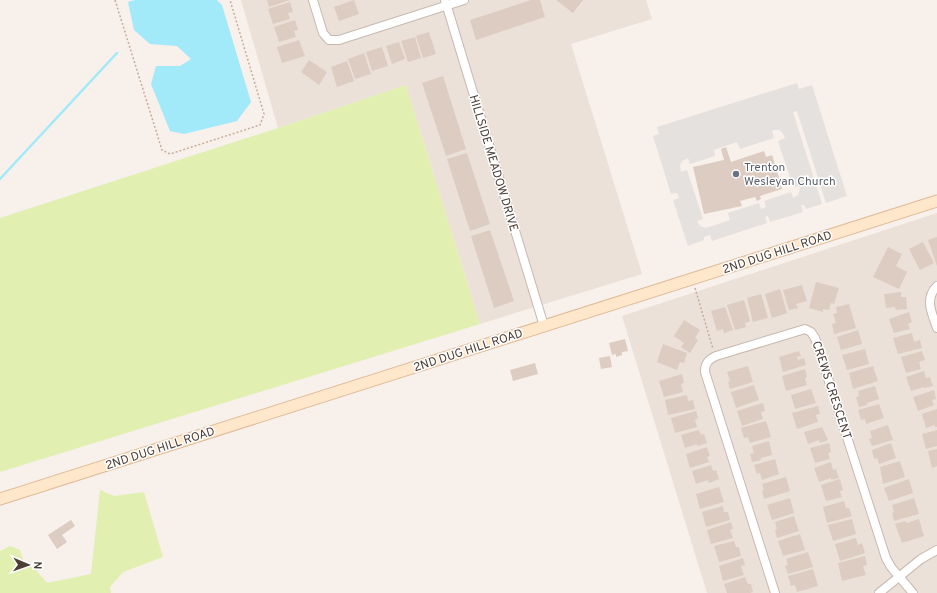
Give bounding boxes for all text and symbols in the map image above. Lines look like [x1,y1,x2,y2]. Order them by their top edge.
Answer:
street label: HILLSIDE MEADOW DRIVE [465,93,521,233]
place label: Trenton Wesleyan Church [744,160,836,190]
marker: Trenton Wesleyan Church [731,169,741,179]
street label: 2ND DUG HILL ROAD [720,228,834,278]
street label: 2ND DUG HILL ROAD [411,326,525,376]
street label: CREWS CRESCENT [808,339,855,442]
street label: 2ND DUG HILL ROAD [103,424,217,474]
north arrow [8,545,48,585]
text: N [30,561,44,570]

